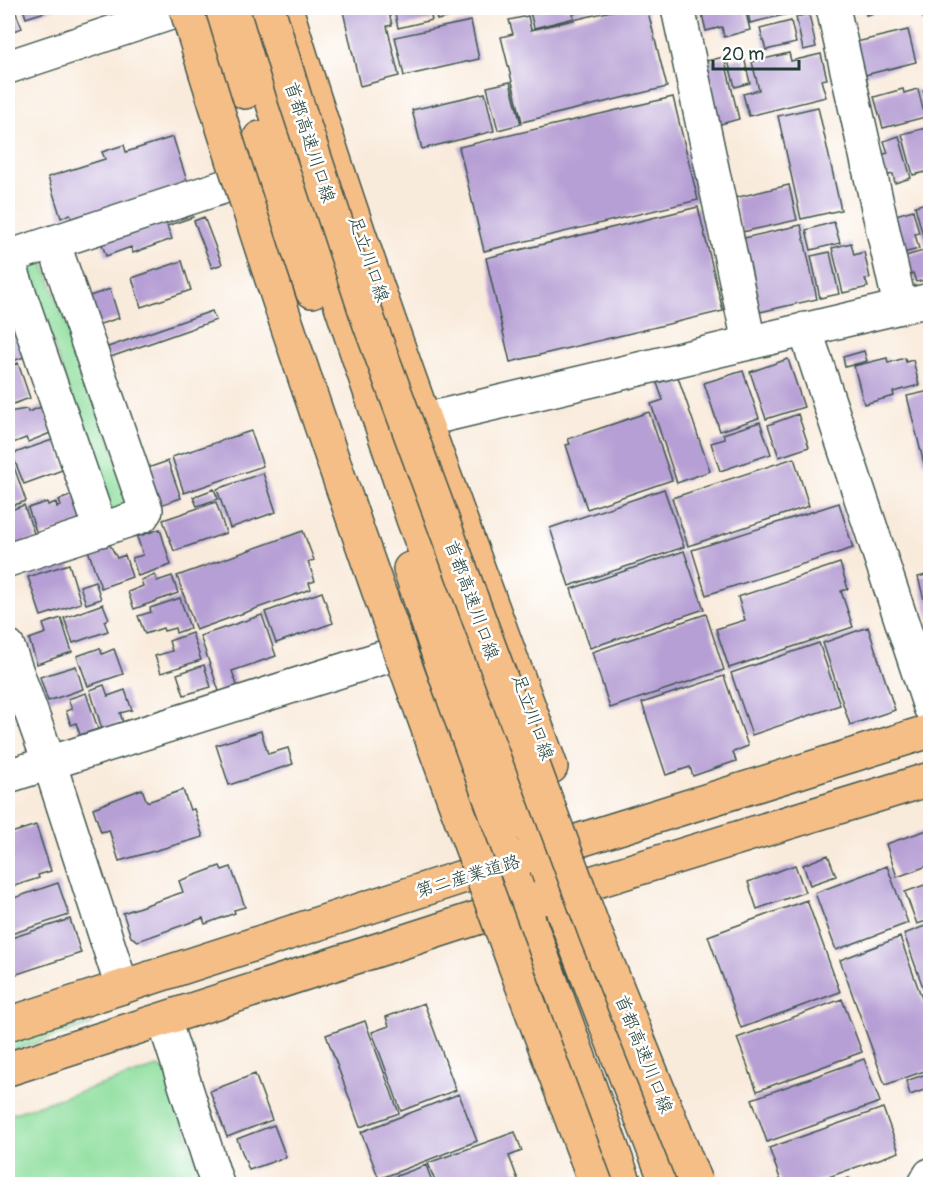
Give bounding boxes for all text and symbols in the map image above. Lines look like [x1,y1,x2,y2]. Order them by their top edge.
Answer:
scale bar [713,33,798,71]
text: 20 m [722,43,764,66]
street label: 首都高速川口線 [279,79,340,206]
street label: 足立川口線 [343,213,394,305]
street label: 首都高速川口線 [439,537,504,663]
street label: 足立川口線 [506,671,559,763]
street label: 第二産業道路 [413,850,523,903]
street label: 首都高速川口線 [609,991,678,1117]

